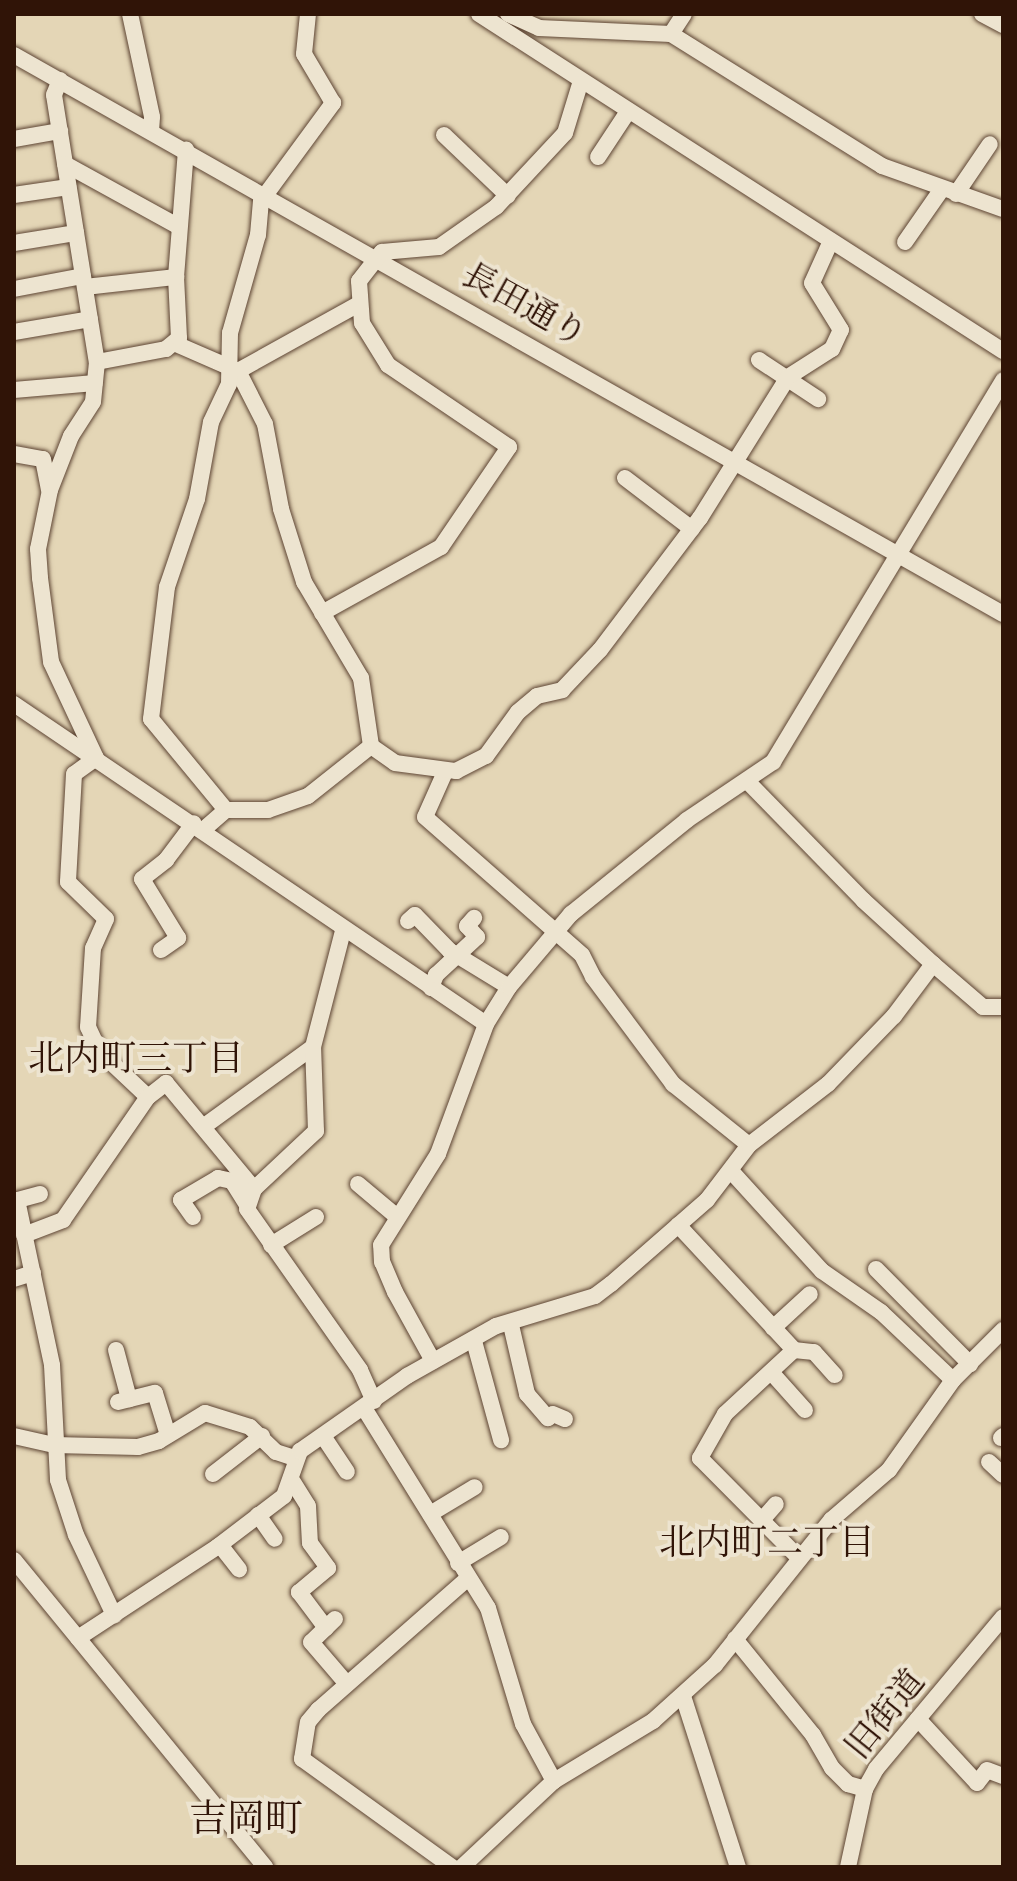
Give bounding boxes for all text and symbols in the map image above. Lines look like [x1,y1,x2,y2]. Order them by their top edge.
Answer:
street label: 長田通り [455,255,593,357]
district label: 北内町三丁目 [28,1038,244,1082]
district label: 北内町二丁目 [659,1522,875,1566]
street label: 旧街道 [838,1663,934,1767]
district label: 吉岡町 [189,1798,303,1844]

